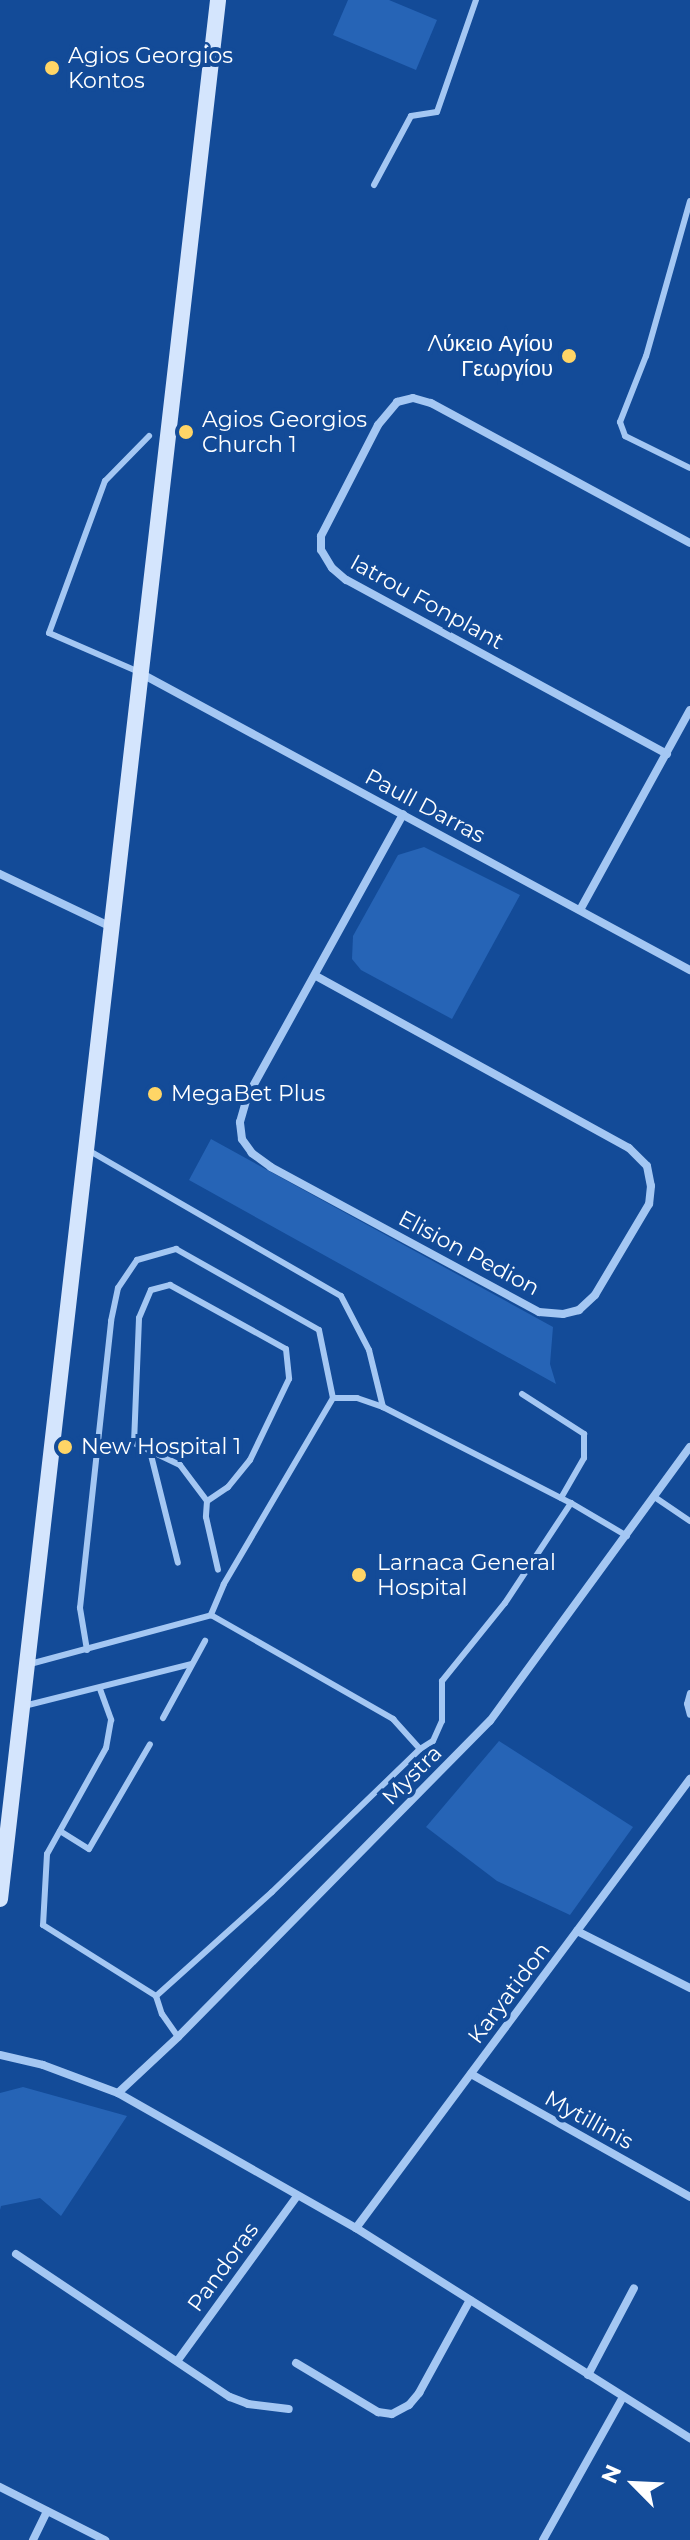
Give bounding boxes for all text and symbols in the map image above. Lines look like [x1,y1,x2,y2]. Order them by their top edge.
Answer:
place label: Agios Georgios Kontos [68,42,233,94]
marker: Agios Georgios Kontos [43,59,61,77]
place label: Λύκειο Αγίου Γεωργίου [427,330,553,382]
marker: Λύκειο Αγίου Γεωργίου [560,347,578,365]
place label: Agios Georgios Church 1 [202,406,367,458]
marker: Agios Georgios Church 1 [177,423,195,441]
street label: Iatrou Fonplant [346,549,508,655]
street label: Paull Darras [360,763,490,849]
place label: MegaBet Plus [171,1081,325,1107]
marker: MegaBet Plus [146,1085,164,1103]
street label: Elision Pedion [394,1205,544,1301]
place label: New Hospital 1 [81,1434,241,1460]
marker: New Hospital 1 [56,1438,74,1456]
place label: Larnaca General Hospital [377,1549,556,1600]
marker: Larnaca General Hospital [348,1564,370,1586]
street label: Mystra [377,1740,447,1810]
street label: Karyatidon [462,1937,556,2049]
street label: Mytillinis [540,2085,638,2155]
street label: Pandoras [182,2217,264,2317]
north arrow [594,2444,674,2524]
text: N [596,2460,628,2488]

